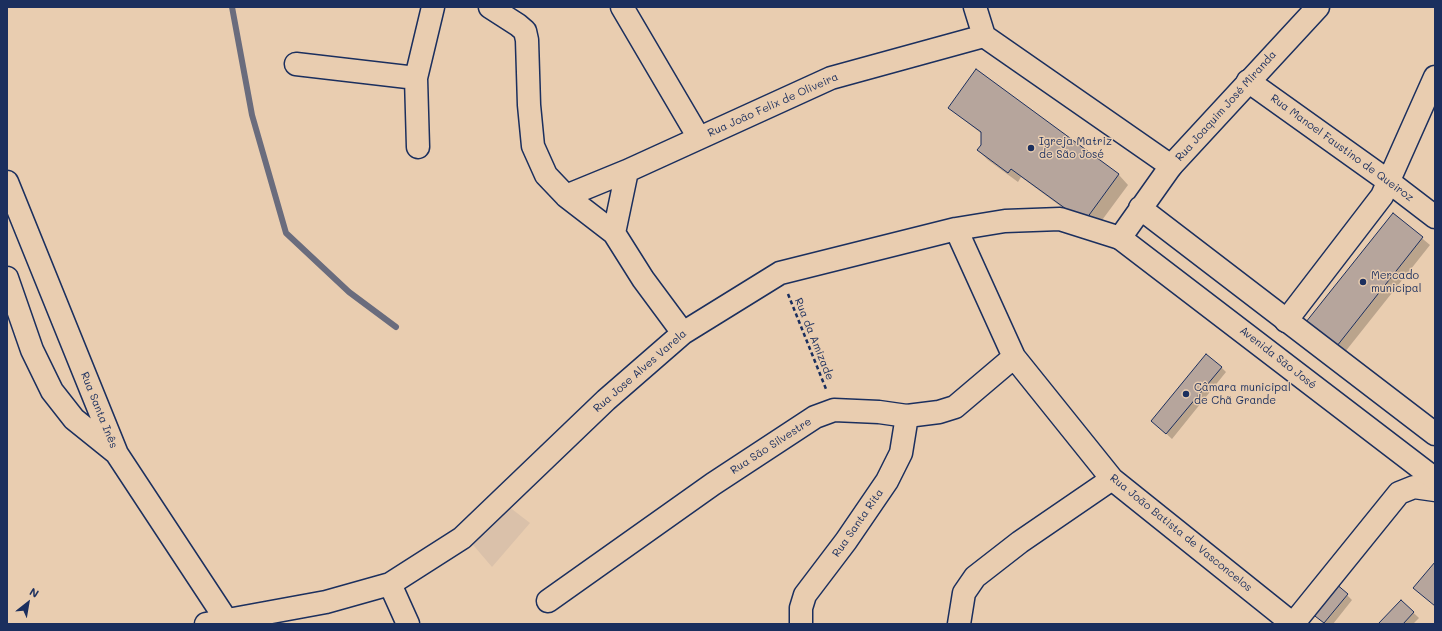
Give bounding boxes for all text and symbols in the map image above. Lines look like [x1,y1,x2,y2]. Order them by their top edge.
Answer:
street label: Rua Joaquim José Miranda [1173,48,1279,164]
street label: Rua João Felix de Oliveira [706,70,840,140]
street label: Rua Manoel Faustino de Queiroz [1268,92,1416,204]
place label: Igreja Matriz de São José [1039,135,1112,161]
marker: Igreja Matriz de São José [1026,143,1036,153]
place label: Mercado municipal [1371,269,1421,295]
marker: Mercado municipal [1358,277,1368,287]
street label: Rua da Amizade [792,296,836,382]
street label: Avenida São José [1237,324,1319,392]
street label: Rua Jose Alves Varela [591,327,689,415]
street label: Rua Santa Inês [78,370,120,450]
place label: Câmara municipal de Chã Grande [1194,381,1291,407]
marker: Câmara municipal de Chã Grande [1181,389,1191,399]
street label: Rua São Silvestre [728,415,814,477]
street label: Rua João Batista de Vasconcelos [1107,472,1255,594]
street label: Rua Santa Rita [830,486,886,560]
north arrow [8,583,48,623]
text: N [27,584,42,601]

